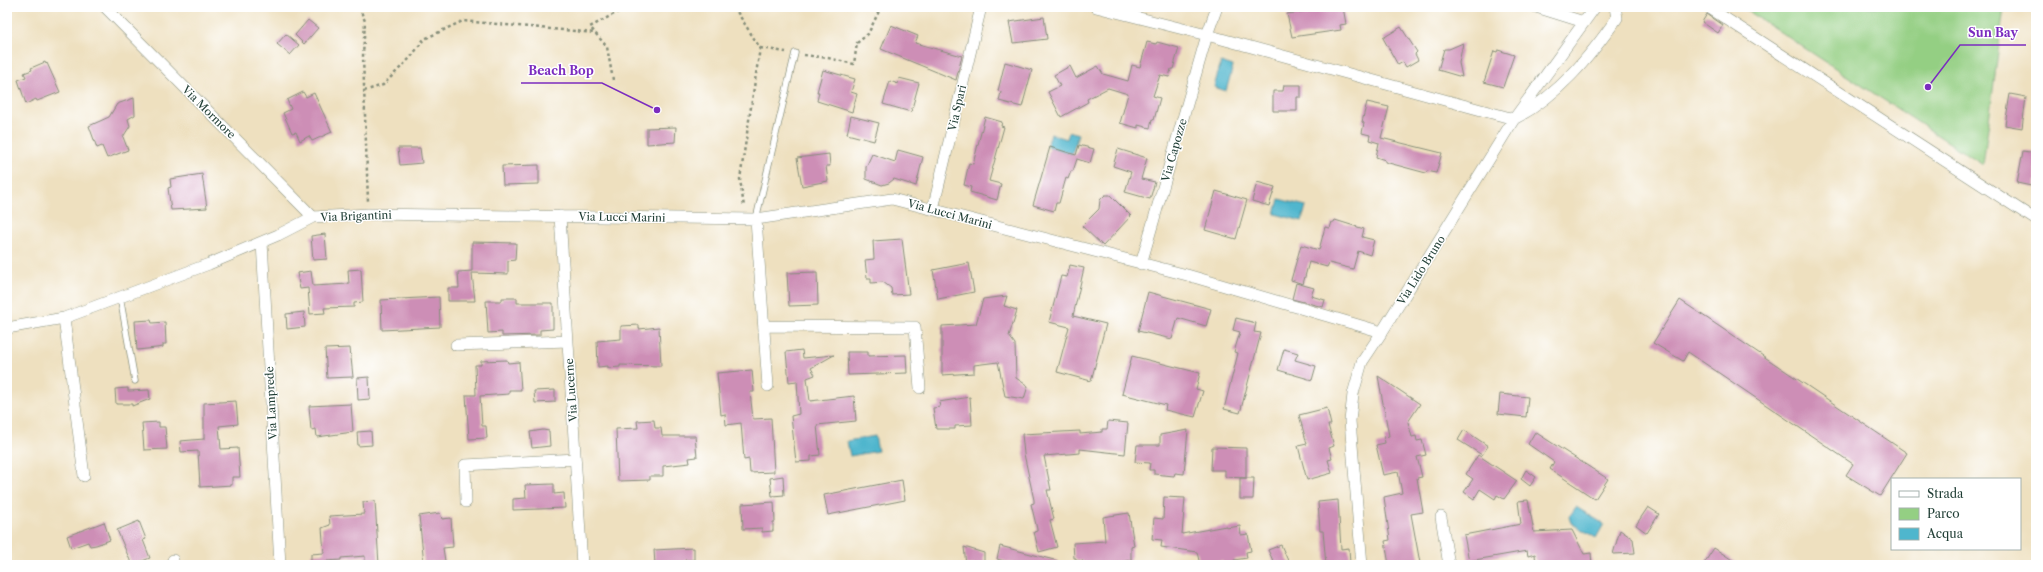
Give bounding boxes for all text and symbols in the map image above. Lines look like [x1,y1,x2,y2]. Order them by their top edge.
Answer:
callout: Sun Bay [1960,21,2026,45]
text: Sun Bay [1968,25,2019,40]
callout: Beach Bop [521,59,602,83]
text: Beach Bop [528,63,594,78]
street label: Via Mormore [179,82,239,142]
street label: Via Spari [945,83,969,133]
street label: Via Capozze [1158,117,1190,184]
street label: Via Lucci Marini [905,196,994,232]
street label: Via Brigantini [319,208,393,224]
street label: Via Lucci Marini [578,209,666,225]
street label: Via Lido Bruno [1393,232,1448,308]
street label: Via Lucerne [562,358,580,423]
street label: Via Lamprede [262,366,280,441]
legend [1891,478,2021,550]
text: Strada [1927,486,1964,501]
text: Parco [1927,506,1960,521]
text: Acqua [1926,526,1964,541]

